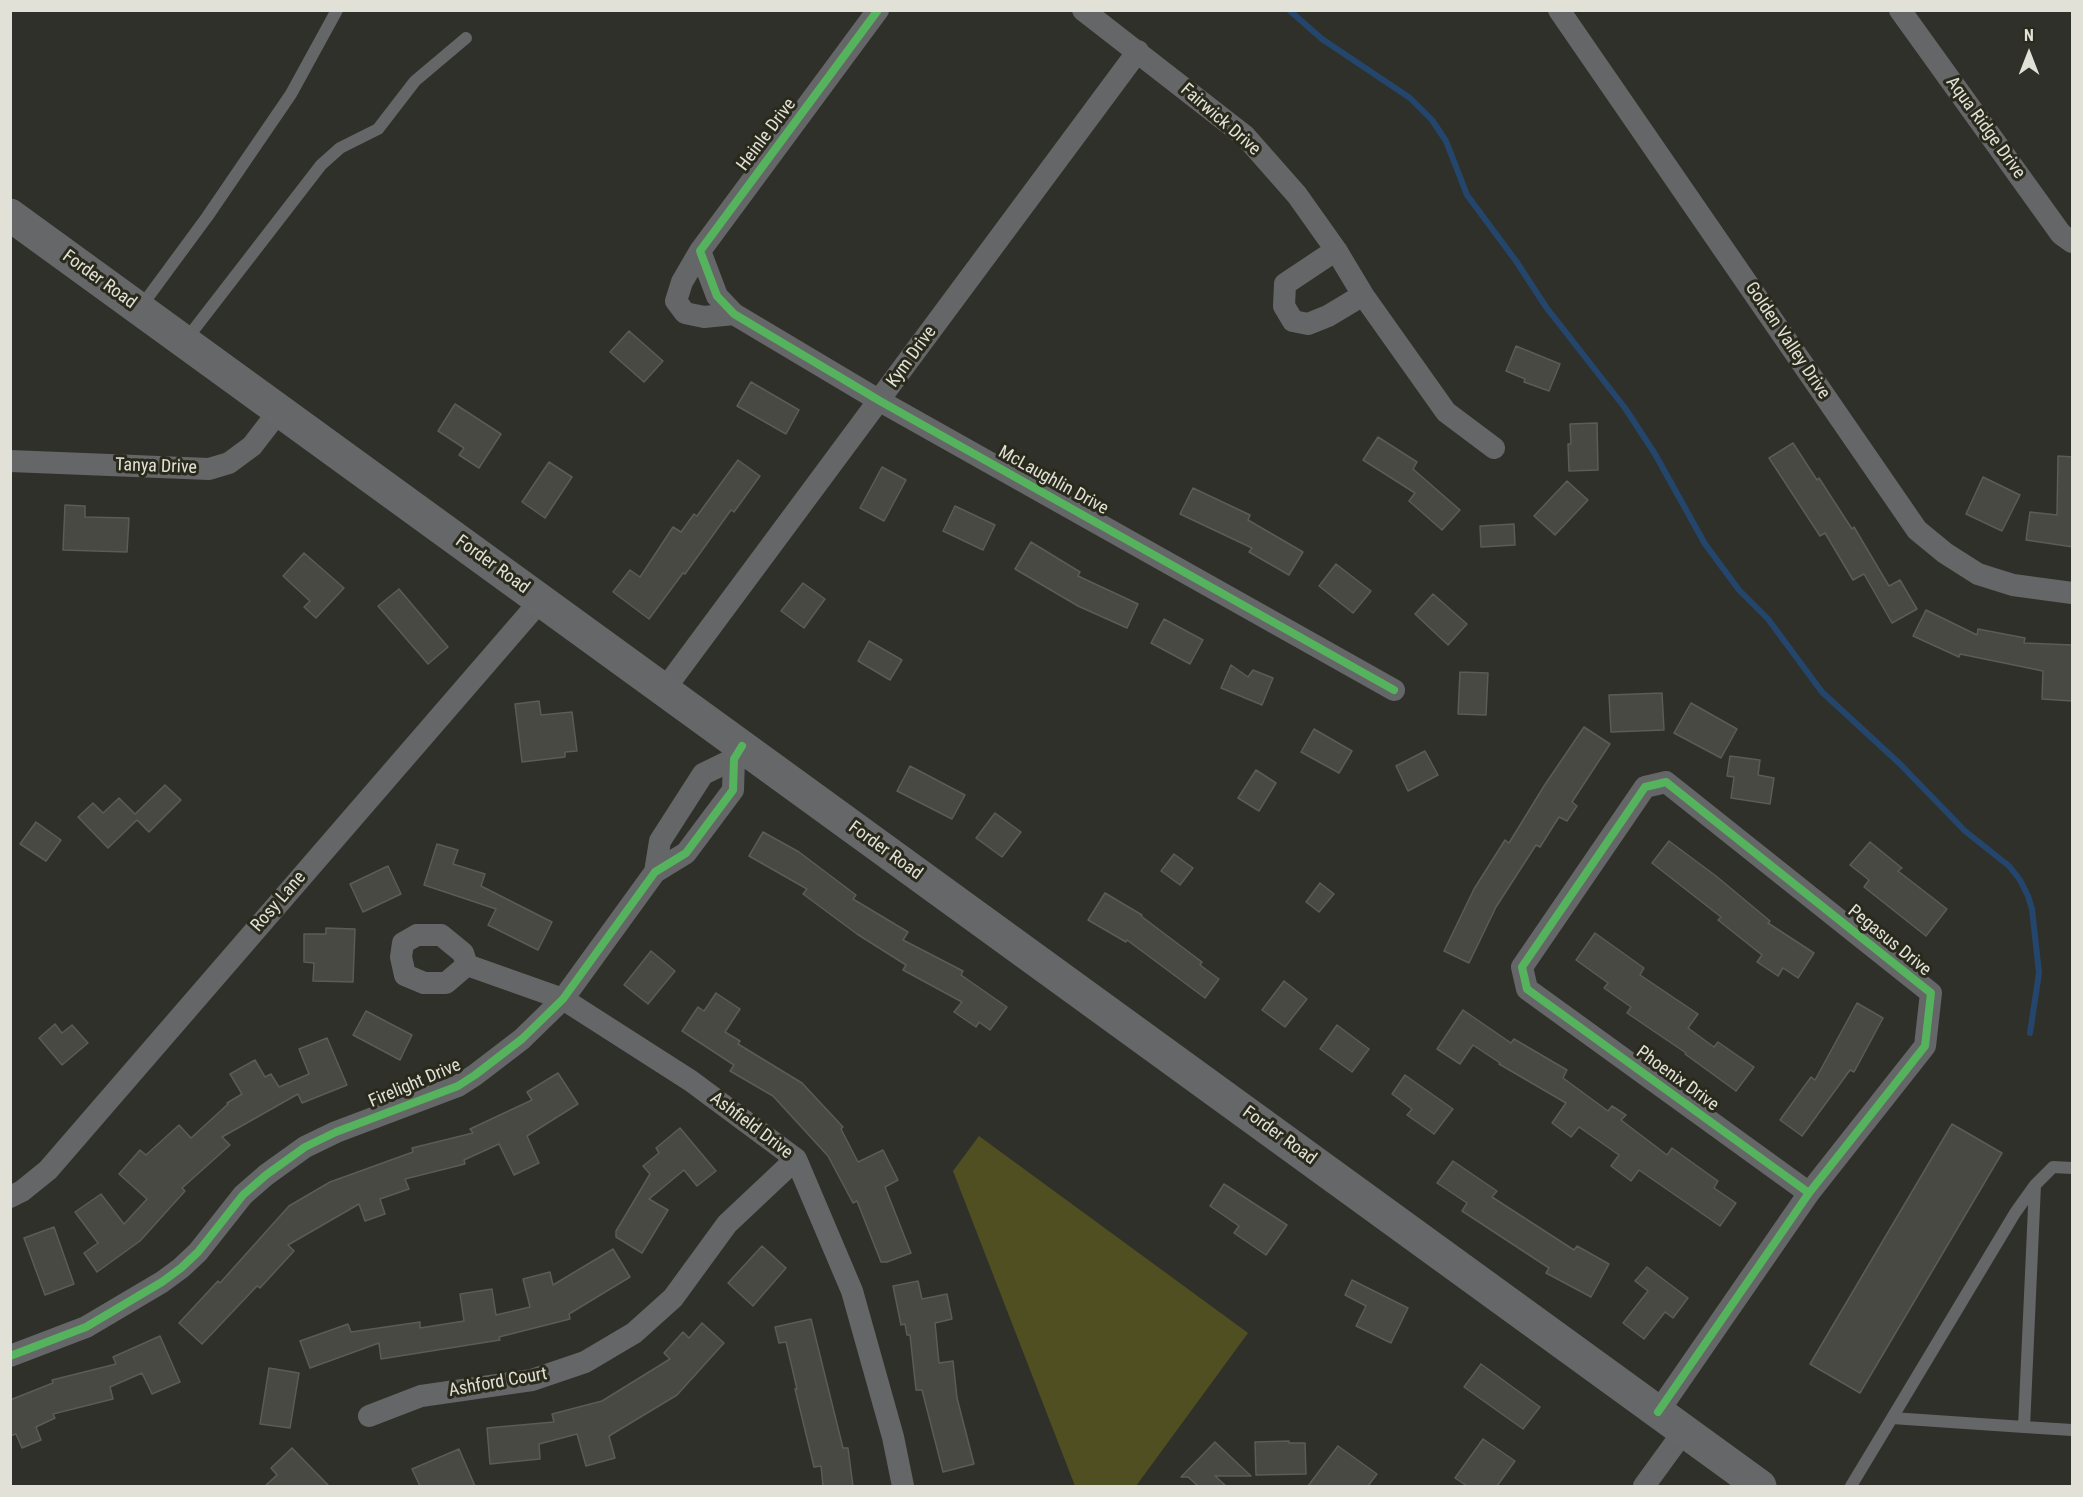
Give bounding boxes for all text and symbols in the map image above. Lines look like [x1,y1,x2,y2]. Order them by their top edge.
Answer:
north arrow [1999,24,2059,84]
text: N [2024,26,2034,45]
street label: Aqua Ridge Drive [1941,73,2029,183]
street label: Fairwick Drive [1176,79,1264,161]
street label: Heinle Drive [733,95,801,175]
street label: Forder Road [58,246,140,314]
street label: Golden Valley Drive [1740,278,1834,404]
street label: Kym Drive [883,322,941,392]
street label: McLaughlin Drive [994,442,1112,520]
street label: Tanya Drive [115,455,197,479]
street label: Forder Road [451,531,533,599]
street label: Forder Road [844,817,926,885]
street label: Rosy Lane [247,867,311,937]
street label: Pegasus Drive [1843,901,1935,981]
street label: Phoenix Drive [1631,1042,1723,1116]
street label: Firelight Drive [366,1055,464,1113]
street label: Ashfield Drive [706,1088,796,1164]
street label: Forder Road [1238,1102,1320,1170]
street label: Ashford Court [447,1364,549,1402]

